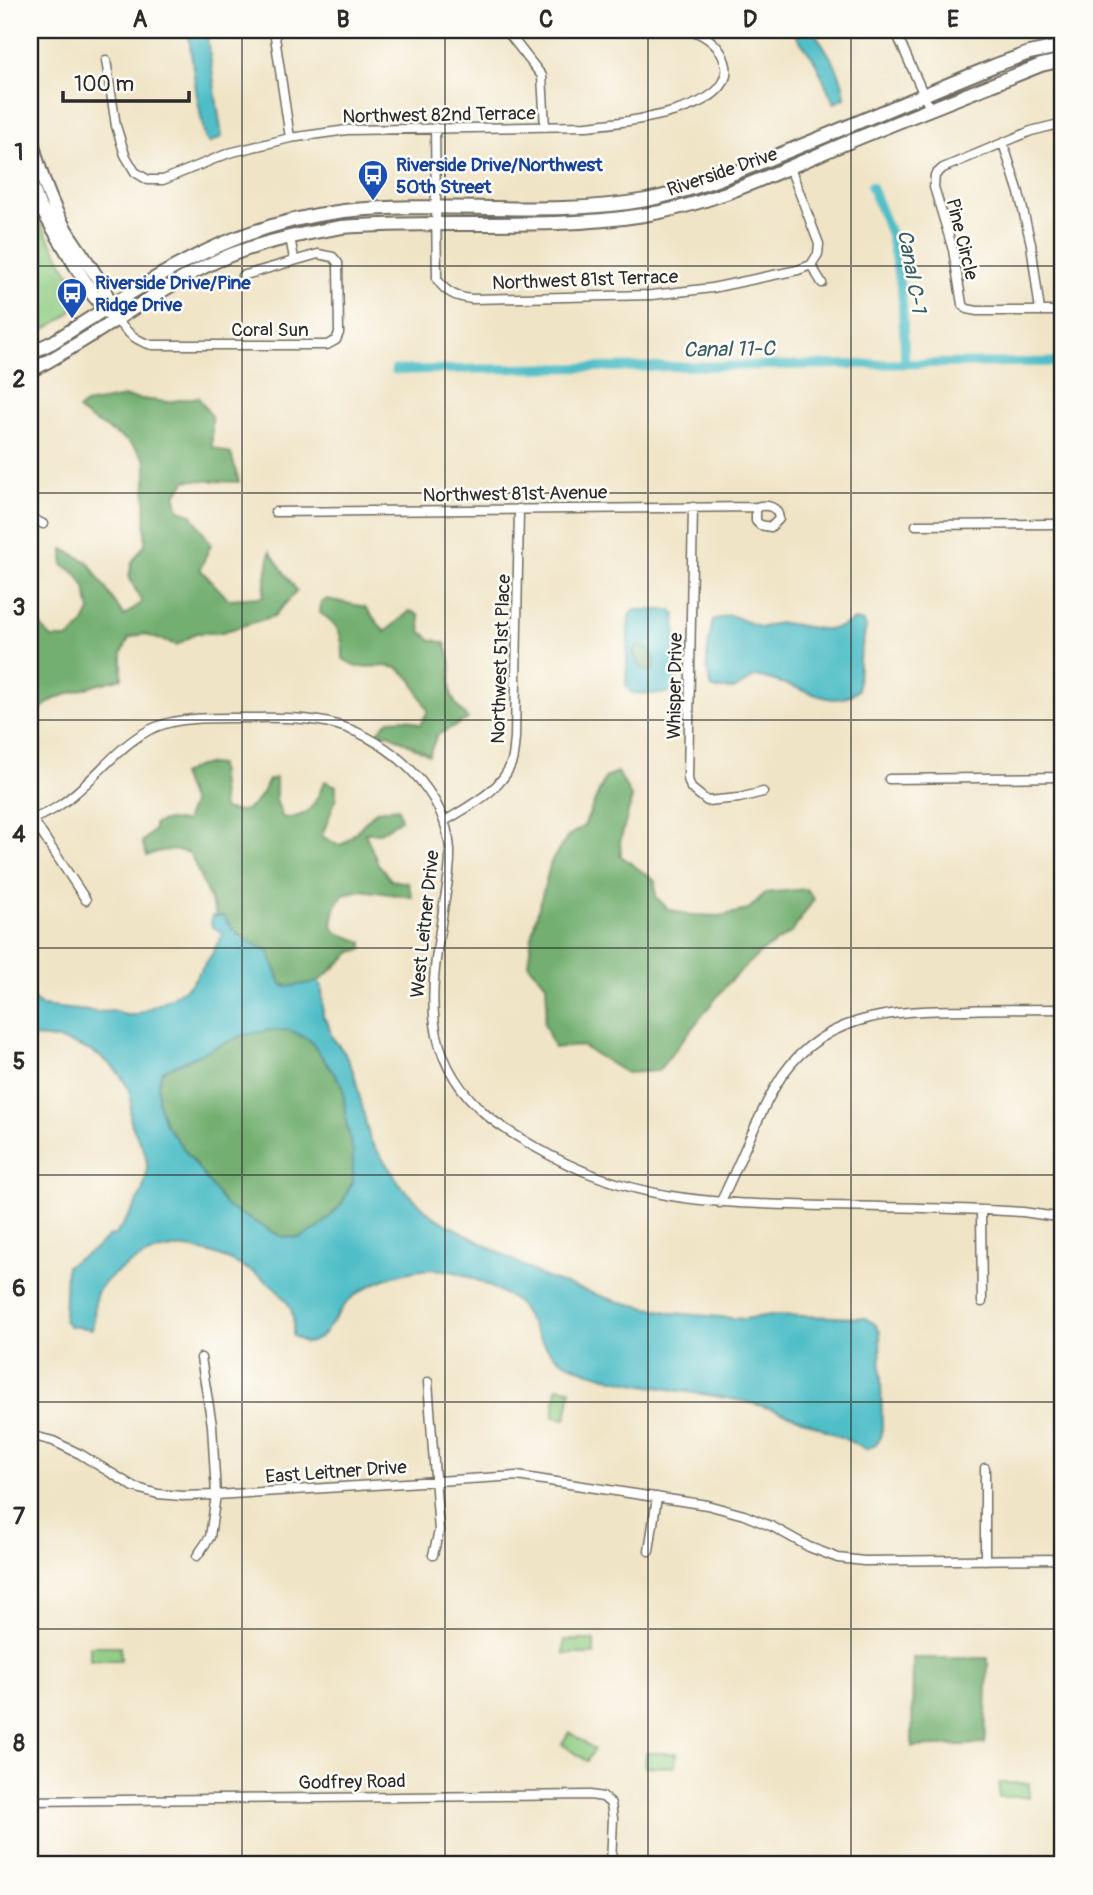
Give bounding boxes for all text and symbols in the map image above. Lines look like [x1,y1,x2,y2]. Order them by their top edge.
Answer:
text: A [133,5,148,34]
text: B [336,5,350,34]
text: C [539,5,553,34]
text: D [743,5,757,34]
text: E [947,5,959,34]
scale bar [63,60,189,104]
text: 100 m [74,71,134,98]
street label: Northwest 82nd Terrace [342,101,537,129]
text: 1 [15,138,24,167]
street label: Riverside Drive [664,142,781,202]
place label: Riverside Drive/Northwest 50th Street [396,153,604,199]
bus stop icon: Riverside Drive/Northwest 50th Street [356,158,390,202]
street label: Pine Circle [940,196,984,283]
water label: Canal C-1 [891,228,932,316]
street label: Northwest 81st Terrace [492,265,679,295]
place label: Riverside Drive/Pine Ridge Drive [95,271,251,317]
bus stop icon: Riverside Drive/Pine Ridge Drive [55,276,89,320]
street label: Coral Sun [231,318,309,342]
water label: Canal 11-C [683,335,776,364]
text: 2 [13,365,26,394]
street label: Northwest 81st Avenue [423,480,608,508]
street label: Northwest 51st Place [486,573,516,744]
text: 3 [13,593,25,622]
street label: Whisper Drive [662,632,688,740]
text: 4 [12,820,26,849]
street label: West Leitner Drive [405,848,445,999]
text: 5 [13,1047,25,1076]
text: 6 [12,1274,26,1303]
street label: East Leitner Drive [265,1455,408,1489]
text: 7 [13,1502,26,1531]
text: 8 [13,1729,25,1758]
street label: Godfrey Road [298,1769,406,1795]

